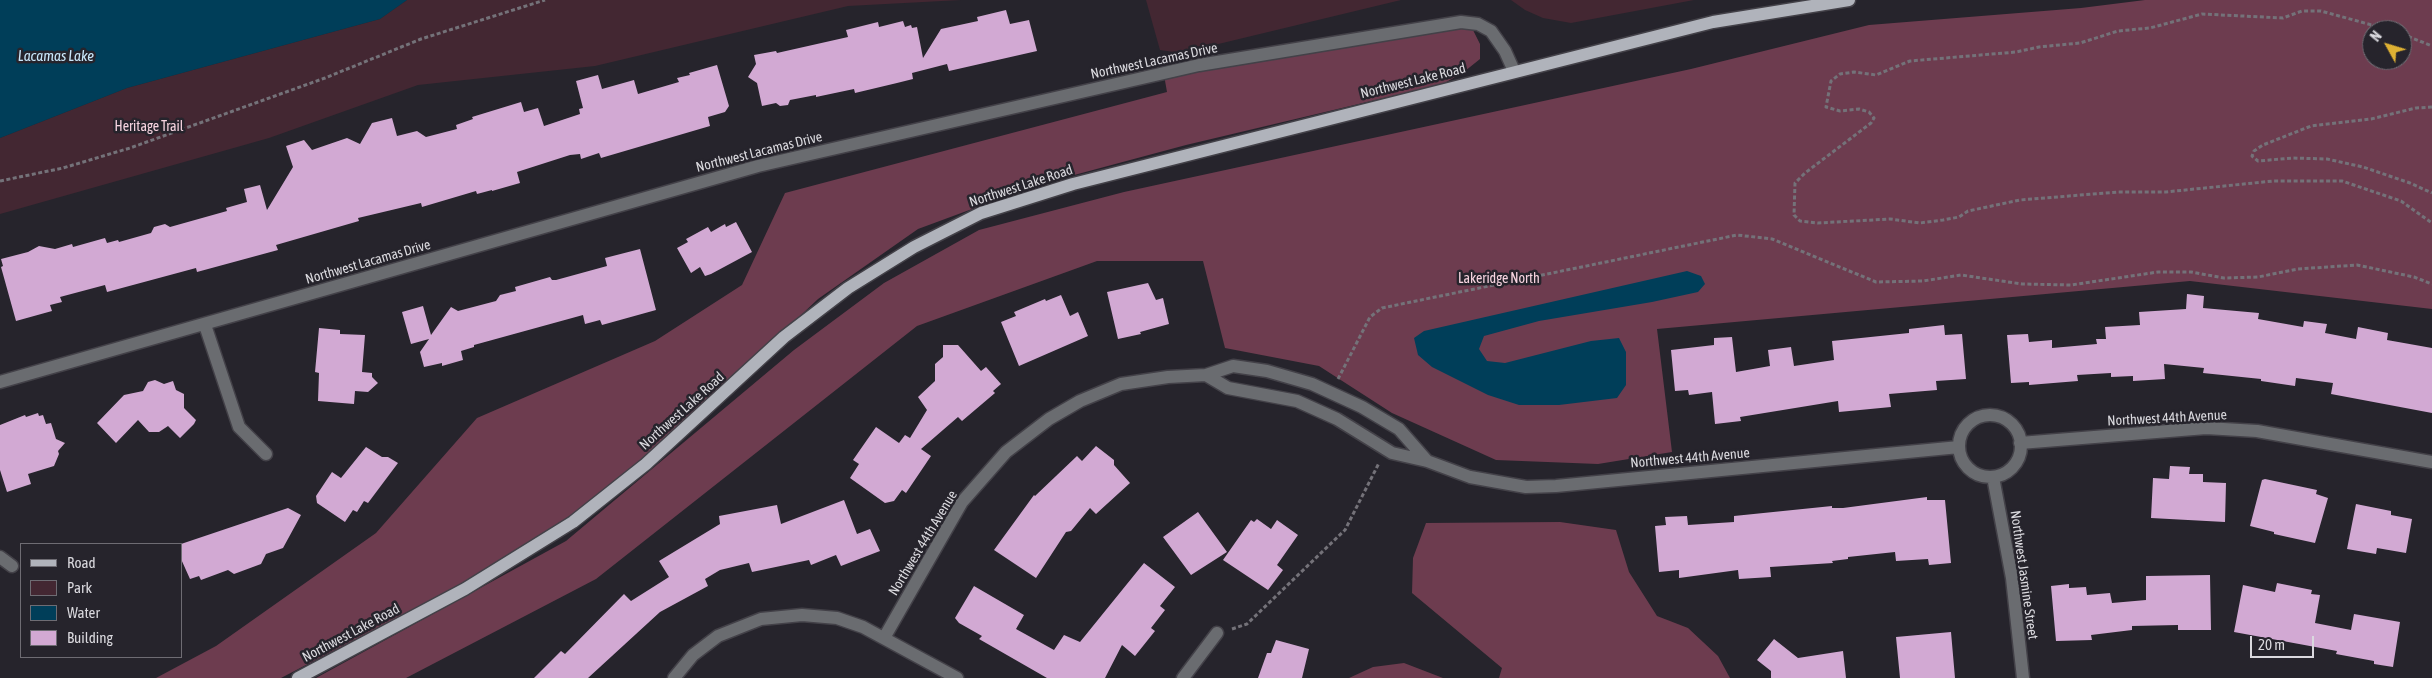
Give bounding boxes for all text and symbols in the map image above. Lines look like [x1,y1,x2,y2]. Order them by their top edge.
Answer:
north arrow [2362,20,2412,70]
text: N [2367,28,2385,44]
street label: Northwest Lacamas Drive [1089,39,1219,83]
water label: Lacamas Lake [18,47,94,65]
street label: Northwest Lake Road [1359,60,1467,102]
park label: Heritage Trail [115,119,183,135]
street label: Northwest Lacamas Drive [694,128,824,176]
street label: Northwest Lake Road [967,161,1075,211]
street label: Northwest Lacamas Drive [304,236,432,288]
park label: Lakeridge North [1458,271,1540,287]
street label: Northwest Lake Road [636,369,728,453]
street label: Northwest 44th Avenue [2107,406,2227,430]
street label: Northwest 44th Avenue [1630,444,1750,472]
street label: Northwest 44th Avenue [885,487,961,599]
street label: Northwest Jasmine Street [2007,509,2041,641]
legend [20,543,182,658]
text: Road [67,554,96,571]
text: Park [67,579,92,596]
street label: Northwest Lake Road [299,600,403,666]
text: Water [67,604,100,621]
scale bar [2252,626,2316,658]
text: Building [67,629,113,646]
text: 20 m [2258,636,2285,653]

